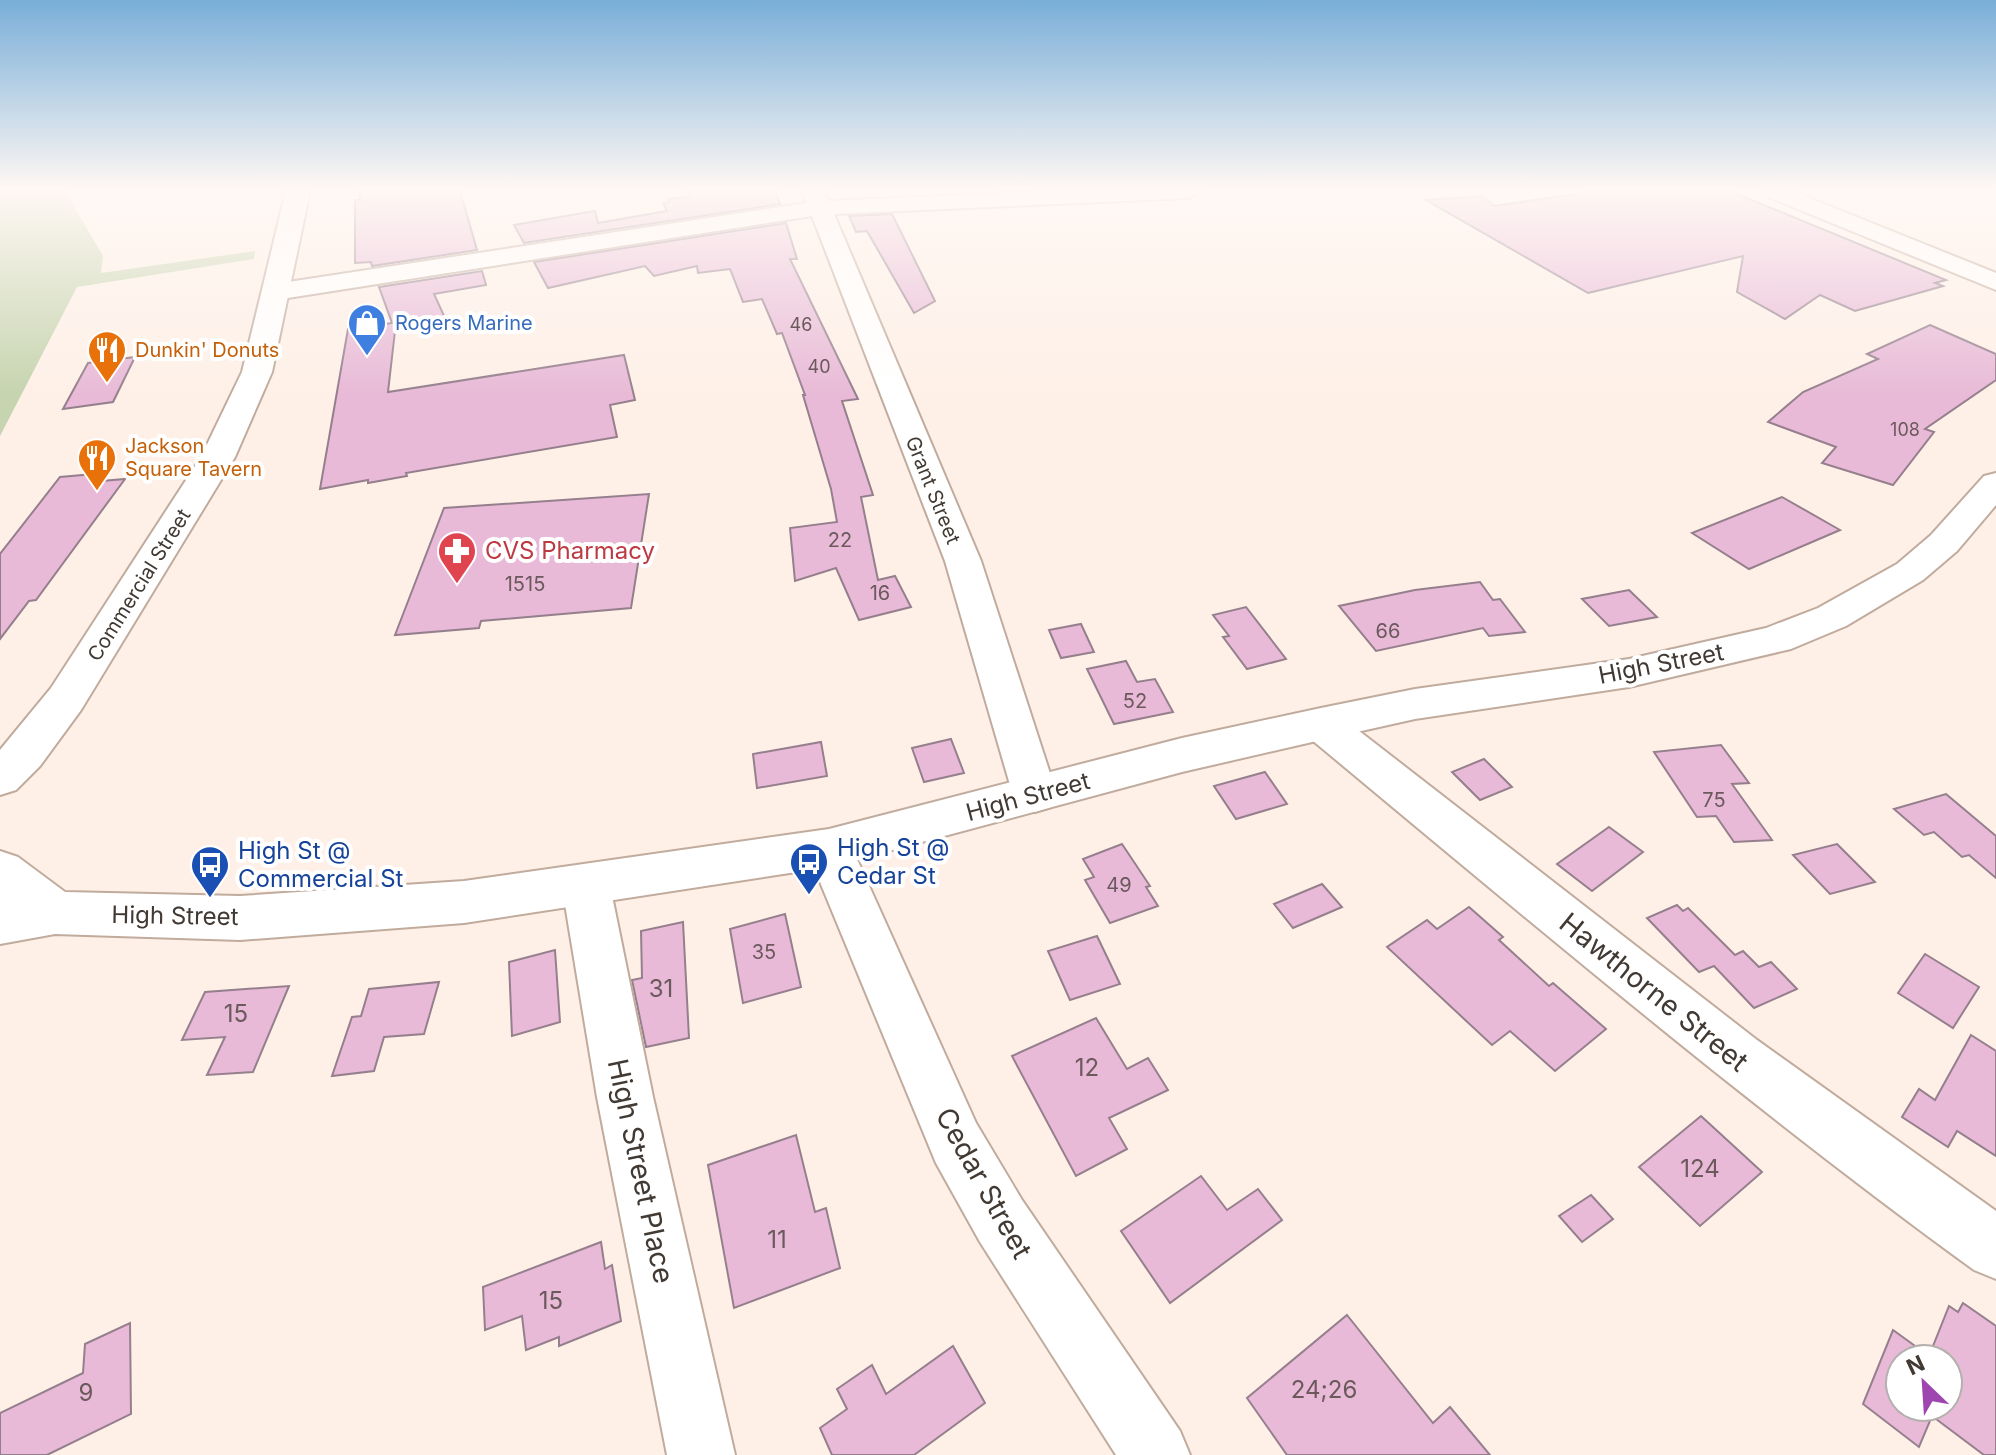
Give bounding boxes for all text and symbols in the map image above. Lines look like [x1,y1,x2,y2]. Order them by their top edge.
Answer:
shop icon: Rogers Marine [346,302,388,357]
place label: Rogers Marine [395,311,533,335]
house number: 46 [790,314,812,335]
restaurant icon: Dunkin' Donuts [86,329,128,384]
place label: Dunkin' Donuts [135,338,279,362]
house number: 40 [808,356,830,377]
house number: 108 [1890,419,1920,440]
street label: Grant Street [901,433,966,548]
place label: Jackson Square Tavern [125,434,262,481]
restaurant icon: Jackson Square Tavern [76,437,118,492]
street label: Commercial Street [82,504,196,666]
house number: 22 [828,528,852,552]
pharmacy icon: CVS Pharmacy [436,530,478,585]
place label: CVS Pharmacy [485,536,655,565]
house number: 1515 [505,572,545,596]
house number: 16 [870,581,890,605]
house number: 66 [1376,619,1400,643]
street label: High Street [1596,637,1726,690]
house number: 52 [1123,689,1147,713]
street label: High Street [963,766,1093,827]
house number: 75 [1702,788,1726,812]
place label: High St @ Cedar St [837,833,950,890]
place label: High St @ Commercial St [238,836,404,893]
bus stop icon: High St @ Cedar St [788,841,830,896]
bus stop icon: High St @ Commercial St [189,844,231,899]
house number: 49 [1106,873,1132,897]
street label: High Street [111,900,239,931]
street label: Hawthorne Street [1553,906,1755,1078]
house number: 35 [752,940,776,964]
house number: 31 [649,974,673,1003]
house number: 15 [224,999,248,1028]
house number: 12 [1075,1053,1099,1082]
street label: High Street Place [601,1056,681,1286]
street label: Cedar Street [929,1102,1039,1264]
house number: 124 [1680,1154,1720,1183]
house number: 11 [767,1225,787,1254]
house number: 15 [539,1286,563,1315]
north arrow [1884,1343,1964,1423]
text: N [1902,1350,1929,1380]
house number: 24;26 [1291,1375,1357,1404]
house number: 9 [79,1378,93,1407]

